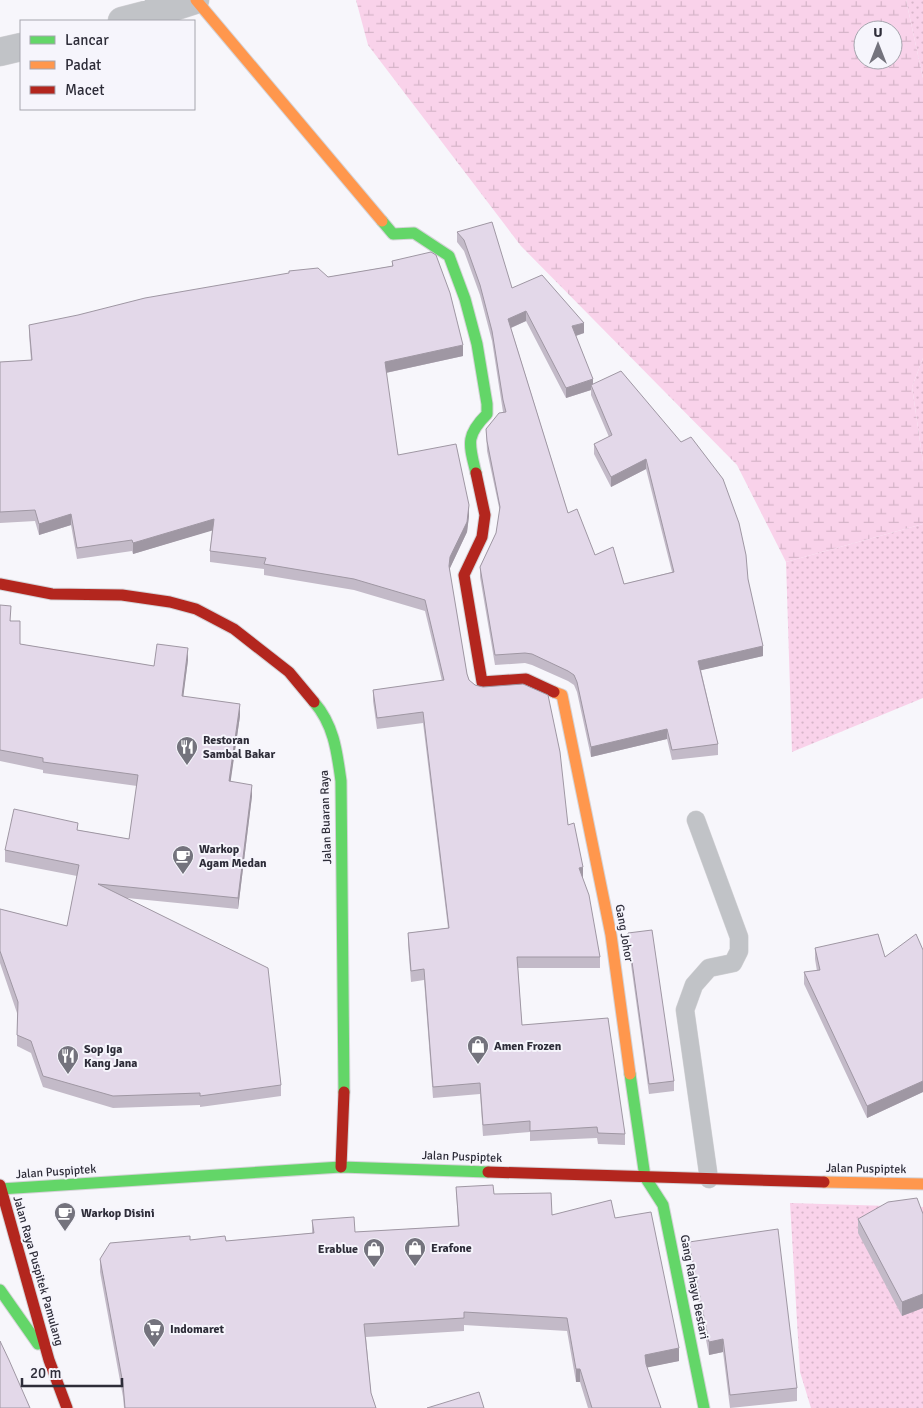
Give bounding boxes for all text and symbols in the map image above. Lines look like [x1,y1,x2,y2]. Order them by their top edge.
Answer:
legend [20,20,195,110]
north arrow [853,20,903,70]
text: U [873,24,883,41]
text: Lancar [65,31,109,49]
text: Padat [65,56,101,74]
text: Macet [65,81,104,99]
place label: Restoran Sambal Bakar [203,733,275,762]
restaurant icon: Restoran Sambal Bakar [175,735,199,766]
street label: Jalan Buaran Raya [317,770,335,864]
place label: Warkop Agam Medan [199,842,267,871]
cafe icon: Warkop Agam Medan [171,844,195,875]
street label: Gang Johor [612,903,637,964]
shop icon: Amen Frozen [466,1034,490,1065]
place label: Amen Frozen [494,1039,562,1054]
place label: Sop Iga Kang Jana [84,1042,138,1071]
restaurant icon: Sop Iga Kang Jana [56,1044,80,1075]
street label: Jalan Puspiptek [422,1148,502,1166]
street label: Jalan Puspiptek [826,1161,906,1177]
street label: Jalan Puspiptek [15,1162,97,1182]
street label: Jalan Raya Puspitek Pamulang [9,1194,67,1348]
cafe icon: Warkop Disini [53,1201,77,1232]
place label: Warkop Disini [81,1206,155,1221]
street label: Gang Rahayu Bestari [676,1233,712,1341]
shop icon: Erafone [403,1236,427,1267]
shop icon: Erablue [362,1237,386,1268]
place label: Erafone [431,1241,472,1256]
place label: Erablue [318,1242,358,1257]
supermarket icon: Indomaret [142,1317,166,1348]
place label: Indomaret [170,1322,224,1337]
scale bar [22,1356,122,1388]
text: 20 m [30,1364,61,1382]

